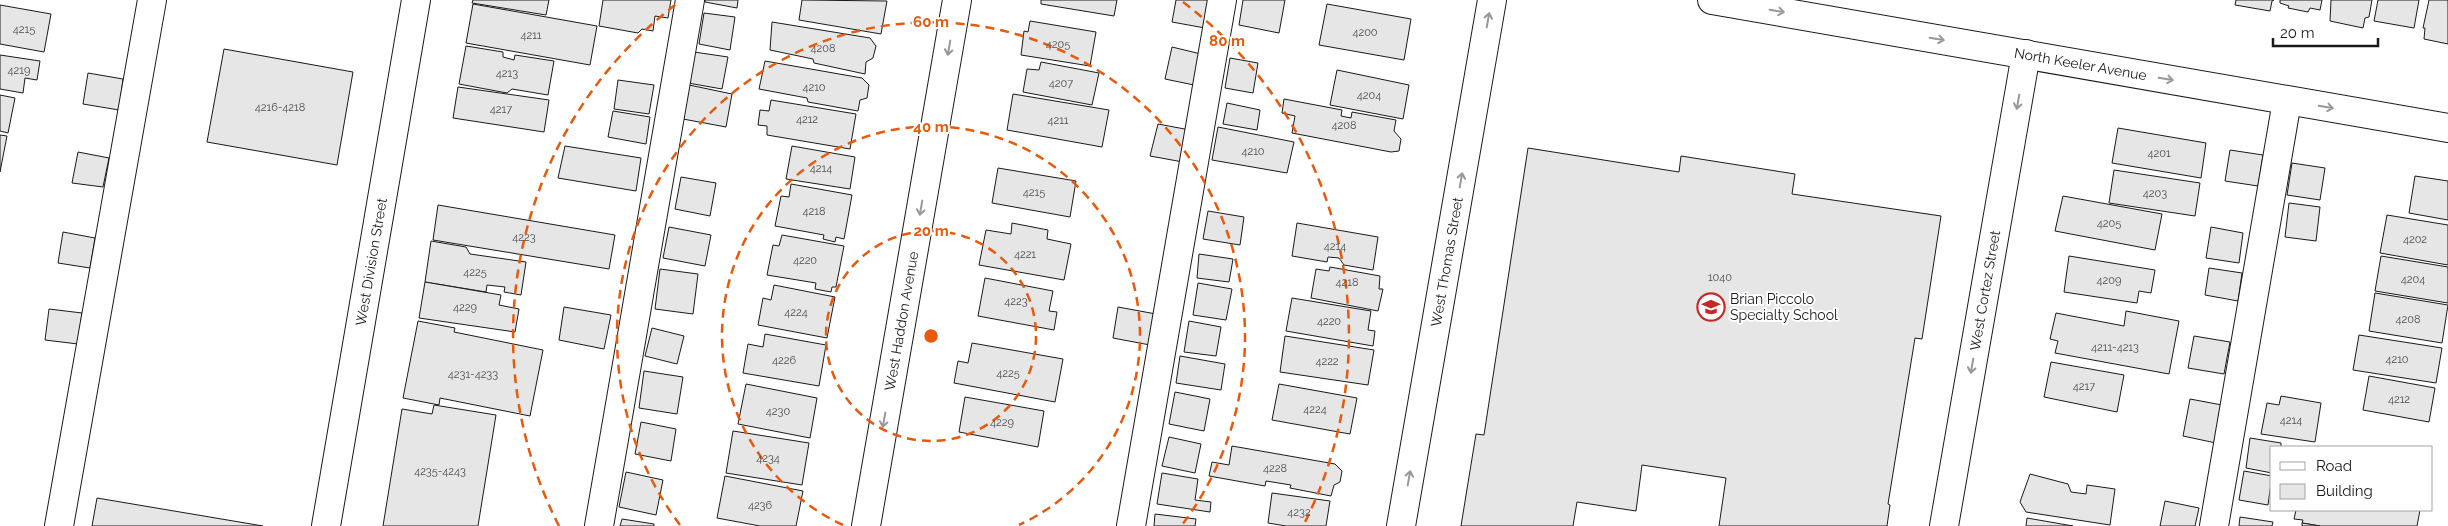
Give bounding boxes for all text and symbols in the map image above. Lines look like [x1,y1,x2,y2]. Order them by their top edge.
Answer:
one-way arrow [1769,7,1785,17]
one-way arrow [1484,12,1494,28]
text: 60 m [913,13,949,31]
scale bar [2273,15,2378,47]
house number: 4215 [13,23,35,36]
text: 20 m [2280,24,2315,42]
house number: 4200 [1352,26,1378,39]
house number: 4211 [520,29,542,42]
text: 80 m [1209,32,1245,50]
one-way arrow [1929,35,1945,45]
house number: 4205 [1046,38,1070,51]
one-way arrow [943,40,953,56]
house number: 4208 [811,42,836,55]
street label: North Keeler Avenue [2013,45,2148,83]
house number: 4219 [8,64,30,77]
house number: 4213 [496,67,518,80]
one-way arrow [2158,75,2174,85]
house number: 4207 [1049,77,1073,90]
house number: 4210 [802,81,826,94]
house number: 4204 [1357,89,1381,102]
one-way arrow [2012,94,2022,110]
house number: 4216-4218 [255,101,305,114]
house number: 4217 [490,103,512,116]
one-way arrow [2318,103,2334,113]
house number: 4212 [796,113,818,126]
house number: 4211 [1047,114,1069,127]
text: 40 m [913,118,949,136]
house number: 4208 [1332,119,1357,132]
house number: 4210 [1241,145,1265,158]
house number: 4201 [2147,147,2171,160]
house number: 4214 [810,162,832,175]
one-way arrow [1456,172,1466,188]
house number: 4215 [1023,186,1045,199]
house number: 4203 [2143,187,2167,200]
street label: West Division Street [352,196,390,327]
street label: West Thomas Street [1428,196,1466,328]
one-way arrow [915,200,925,216]
house number: 4218 [803,205,825,218]
house number: 4205 [2097,217,2121,230]
text: 20 m [913,222,949,240]
street label: West Cortez Street [1967,229,2003,352]
house number: 4223 [512,231,536,244]
house number: 4202 [2403,233,2427,246]
house number: 4214 [1324,240,1346,253]
house number: 4221 [1014,248,1036,261]
street label: West Haddon Avenue [882,250,921,392]
house number: 4220 [793,254,817,267]
house number: 4225 [463,266,487,279]
house number: 1040 [1708,271,1732,284]
house number: 4204 [2401,273,2425,286]
house number: 4209 [2097,274,2121,287]
house number: 4218 [1336,276,1358,289]
place label: Brian Piccolo Specialty School [1730,291,1838,323]
school or university icon: Brian Piccolo Specialty School [1696,292,1726,322]
house number: 4223 [1004,295,1028,308]
house number: 4229 [453,301,477,314]
house number: 4224 [784,306,808,319]
house number: 4208 [2396,313,2421,326]
house number: 4220 [1317,315,1341,328]
centre of rings [922,327,940,345]
house number: 4211-4213 [2091,341,2139,354]
house number: 4210 [2385,353,2409,366]
house number: 4226 [772,354,796,367]
house number: 4222 [1315,355,1339,368]
one-way arrow [1966,358,1976,374]
house number: 4225 [996,367,1020,380]
house number: 4231-4233 [448,368,498,381]
house number: 4217 [2073,380,2095,393]
house number: 4212 [2388,393,2410,406]
house number: 4224 [1303,403,1327,416]
house number: 4230 [766,405,790,418]
one-way arrow [879,412,889,428]
house number: 4214 [2280,414,2302,427]
house number: 4229 [990,416,1014,429]
legend [2270,446,2433,511]
house number: 4234 [756,452,780,465]
text: Road [2316,457,2352,475]
house number: 4228 [1263,462,1287,475]
house number: 4235-4243 [414,465,466,478]
one-way arrow [1405,470,1415,486]
text: Building [2316,482,2373,500]
house number: 4236 [748,499,772,512]
house number: 4232 [1287,506,1311,519]

